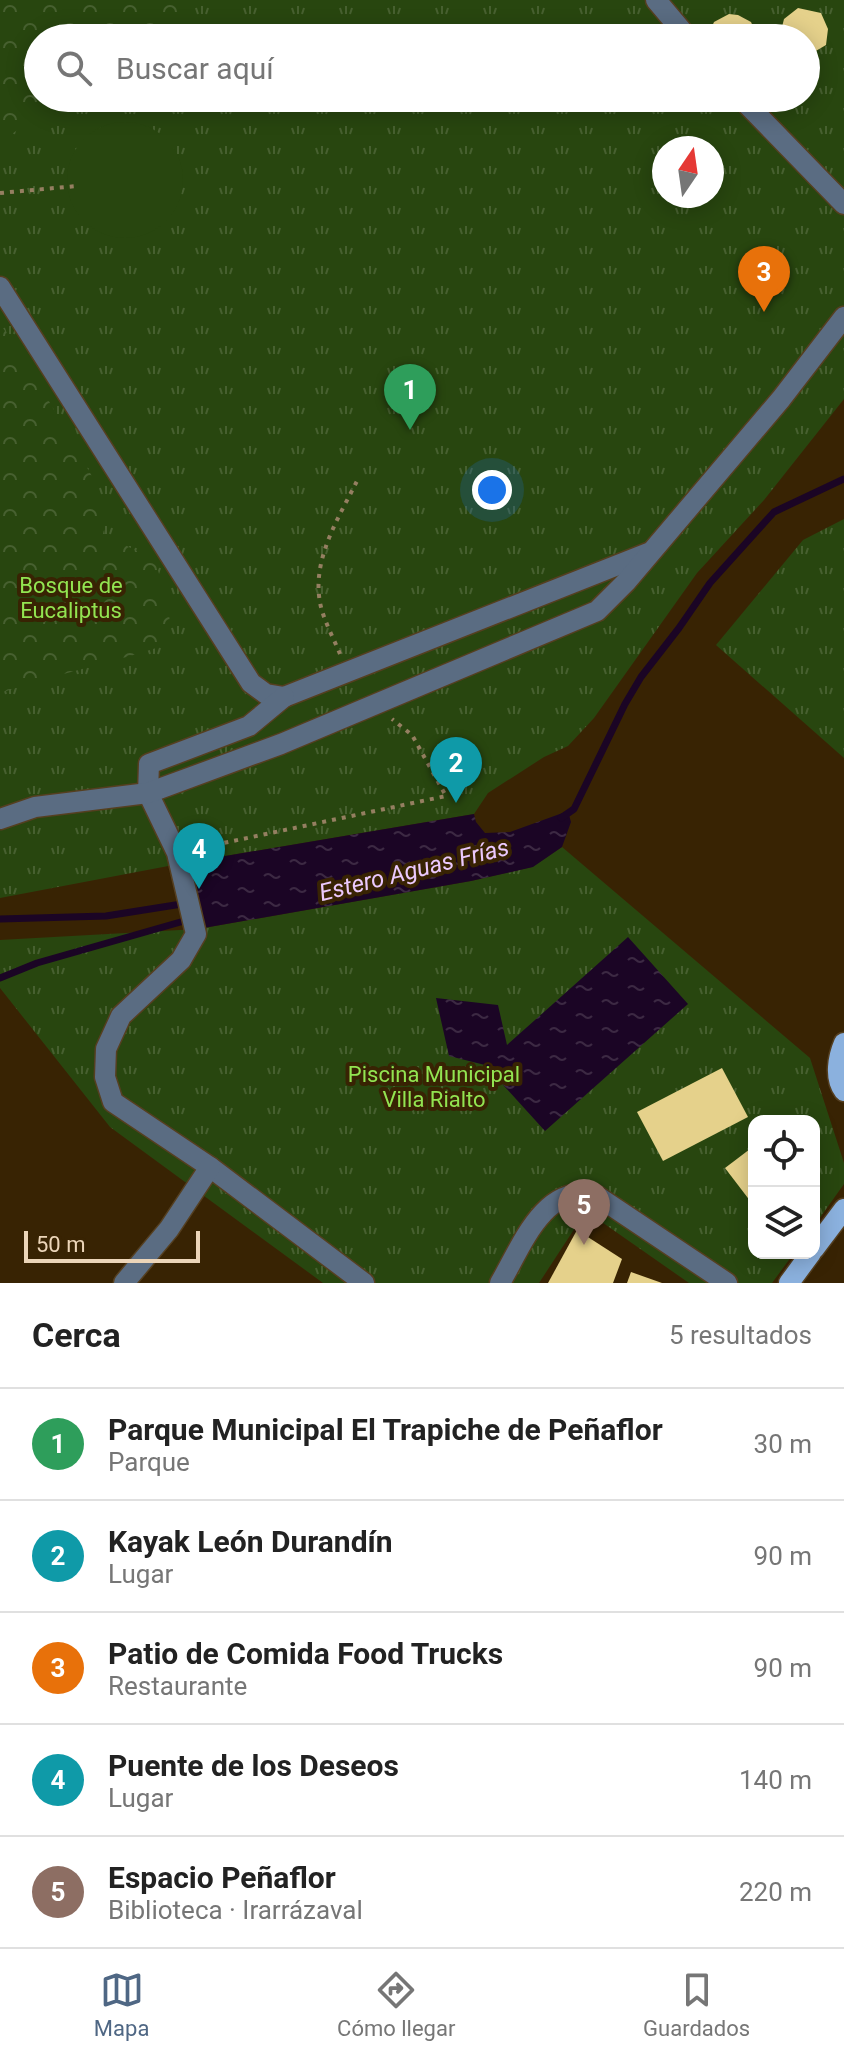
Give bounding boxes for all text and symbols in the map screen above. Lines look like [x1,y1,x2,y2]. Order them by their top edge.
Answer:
search box [24,24,820,112]
icon: search [52,46,96,90]
text: Buscar aquí [116,51,274,86]
north arrow [652,136,724,208]
pin: 3 [738,246,790,312]
pin: 1 [384,364,436,430]
your location [472,470,512,510]
park label: Bosque de Eucaliptus [19,573,123,623]
pin: 2 [430,737,482,803]
pin: 4 [173,823,225,889]
water label: Estero Aguas Frías [316,833,512,907]
park label: Piscina Municipal Villa Rialto [348,1062,520,1112]
map controls [748,1115,820,1259]
button: locate [748,1115,820,1187]
pin: 5 [558,1179,610,1245]
button: layers [748,1187,820,1259]
scale bar [24,1227,200,1263]
text: 50 m [36,1232,85,1257]
text: Cerca [32,1315,121,1355]
text: 5 resultados [669,1320,812,1350]
text: Parque Municipal El Trapiche de Peñaflor [108,1412,663,1447]
text: 1 [51,1429,65,1459]
text: 30 m [754,1429,812,1459]
text: Parque [108,1447,190,1477]
text: Kayak León Durandín [108,1524,393,1559]
text: 2 [51,1541,65,1571]
text: 90 m [754,1541,812,1571]
text: Lugar [108,1559,173,1589]
text: Patio de Comida Food Trucks [108,1636,503,1671]
text: 3 [51,1653,65,1683]
text: 90 m [754,1653,812,1683]
text: Restaurante [108,1671,247,1701]
text: Puente de los Deseos [108,1748,399,1783]
text: 4 [51,1765,65,1795]
text: 140 m [739,1765,812,1795]
text: Lugar [108,1783,173,1813]
text: Espacio Peñaflor [108,1860,336,1895]
text: 5 [51,1877,65,1907]
text: 220 m [739,1877,812,1907]
text: Biblioteca · Irarrázaval [108,1895,363,1925]
tab: Mapa [94,1968,149,2041]
tab: Cómo llegar [337,1968,455,2041]
tab: Guardados [643,1968,750,2041]

